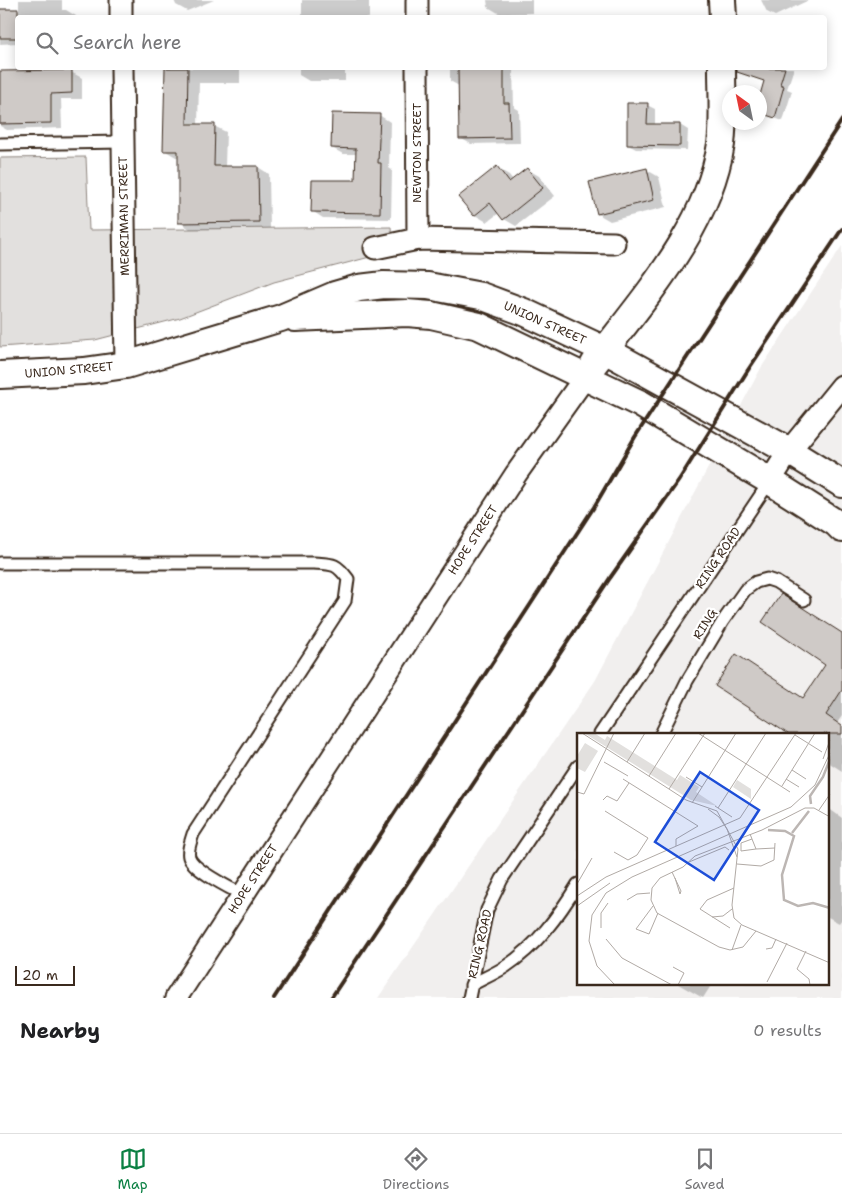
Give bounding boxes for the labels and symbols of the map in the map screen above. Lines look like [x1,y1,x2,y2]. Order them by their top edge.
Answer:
north arrow [722,85,767,130]
street label: NEWTON STREET [409,102,425,203]
street label: MERRIMAN STREET [115,155,133,276]
street label: UNION STREET [501,298,589,349]
street label: UNION STREET [24,358,115,382]
street label: HOPE STREET [445,502,502,578]
street label: RING ROAD [692,524,744,592]
street label: RING [689,606,721,642]
inset map [577,733,830,986]
street label: HOPE STREET [225,841,282,917]
street label: RING ROAD [464,908,496,980]
scale bar [15,963,75,986]

